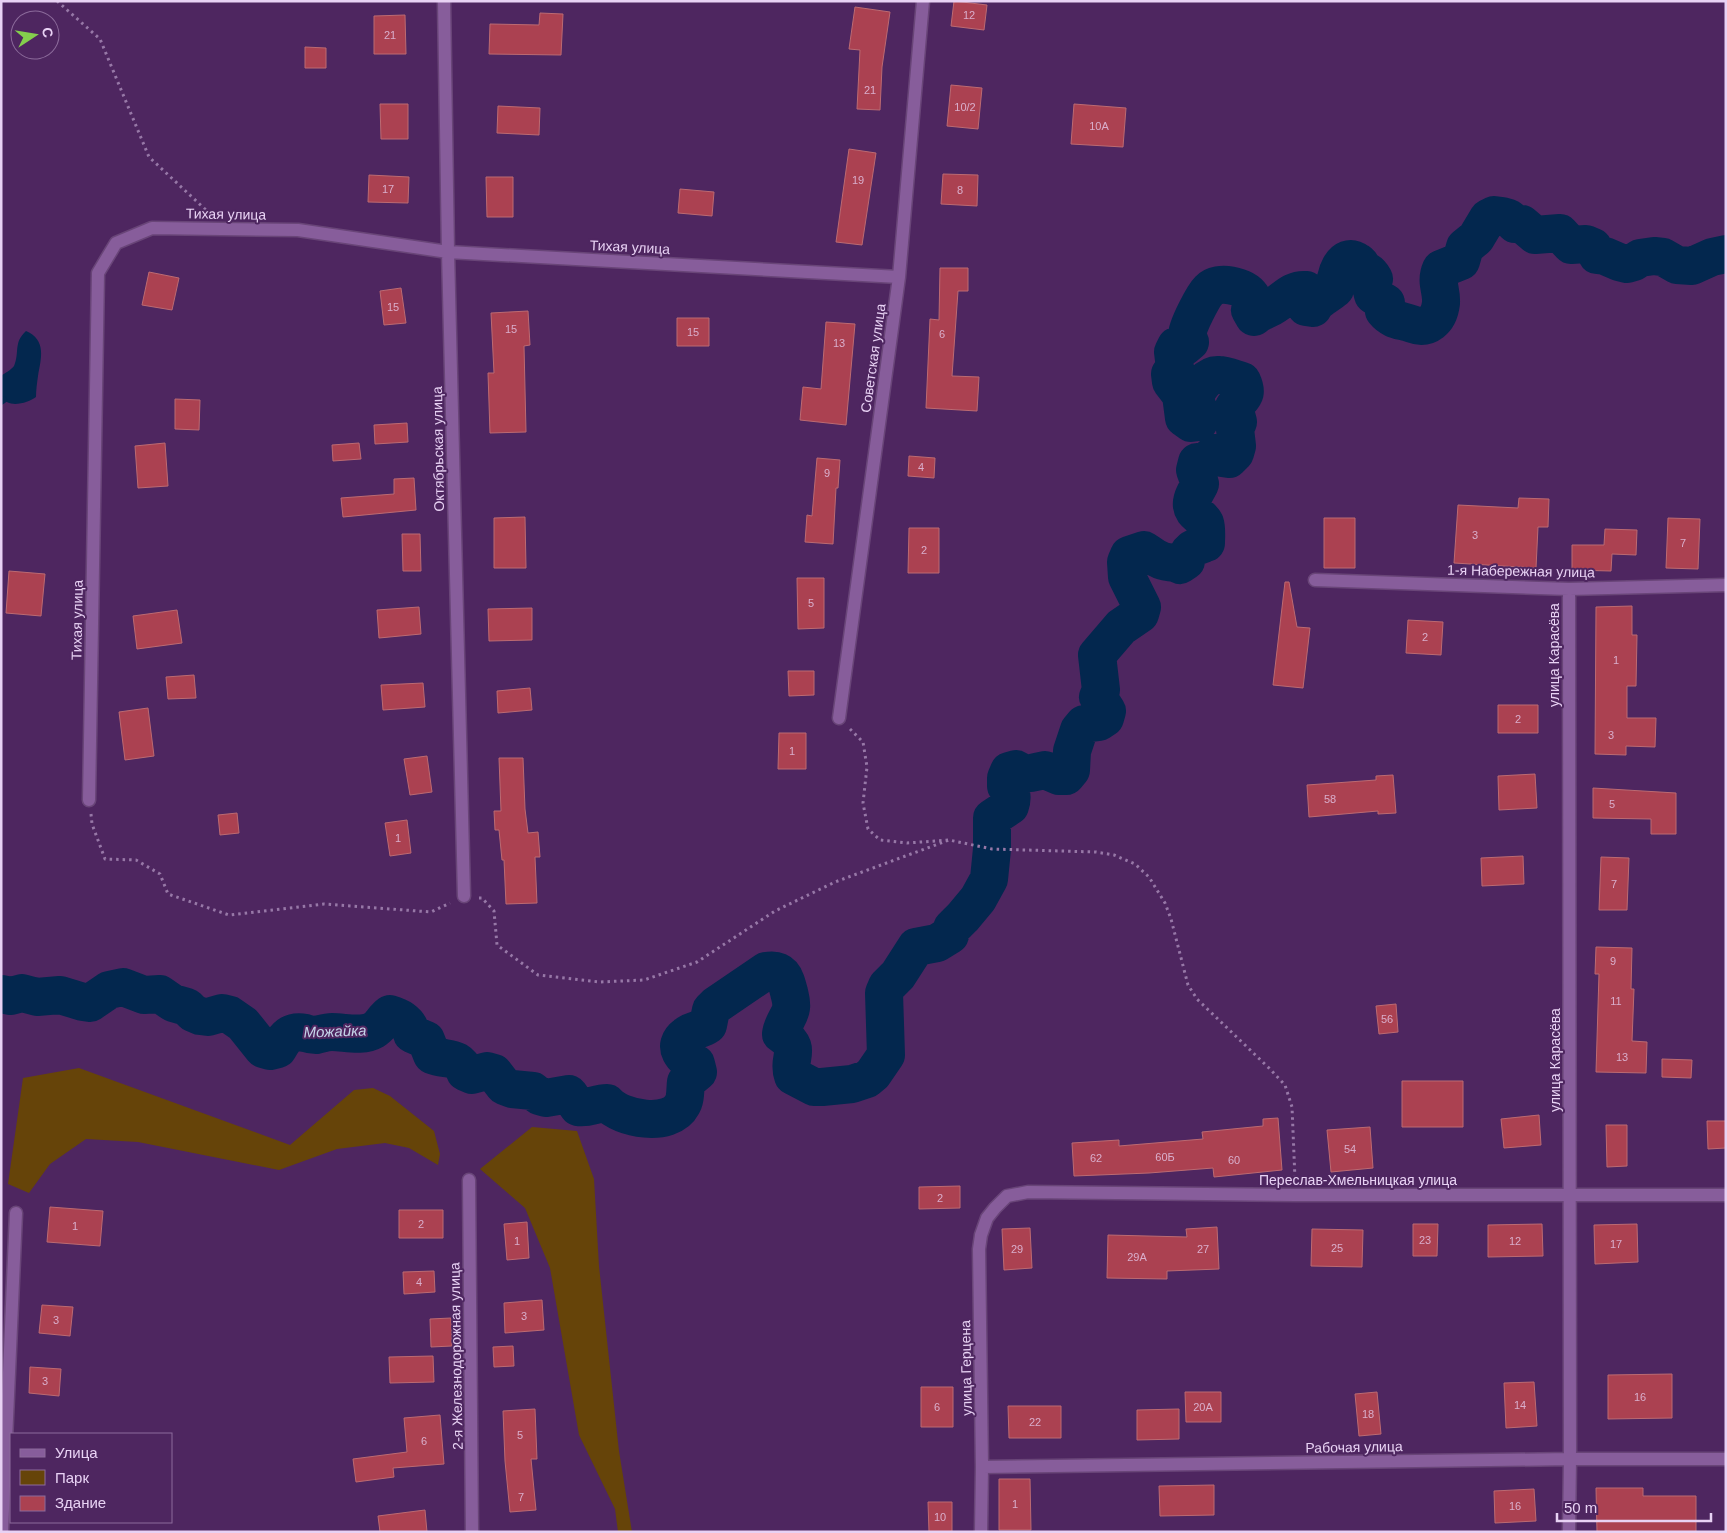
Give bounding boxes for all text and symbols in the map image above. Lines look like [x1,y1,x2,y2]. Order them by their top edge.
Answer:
house number: 12 [963,9,975,21]
north arrow [10,10,60,60]
text: С [39,26,57,39]
house number: 21 [384,29,396,41]
house number: 21 [864,84,876,96]
house number: 10/2 [954,101,976,113]
house number: 10А [1089,120,1109,132]
house number: 19 [852,174,864,186]
house number: 17 [382,183,394,195]
house number: 8 [957,184,963,196]
street label: Тихая улица [186,205,267,223]
street label: Тихая улица [589,237,671,257]
house number: 15 [387,301,399,313]
street label: Советская улица [857,302,889,414]
house number: 15 [505,323,517,335]
house number: 15 [687,326,699,338]
house number: 6 [939,328,945,340]
house number: 13 [833,337,845,349]
street label: Октябрьская улица [429,386,447,512]
house number: 4 [918,461,924,473]
house number: 9 [824,467,830,479]
house number: 3 [1472,529,1478,541]
house number: 7 [1680,537,1686,549]
house number: 2 [921,544,927,556]
street label: 1-я Набережная улица [1447,562,1595,580]
street label: Тихая улица [68,579,86,660]
house number: 5 [808,597,814,609]
street label: улица Карасёва [1546,603,1562,707]
house number: 2 [1422,631,1428,643]
house number: 1 [1613,654,1619,666]
house number: 2 [1515,713,1521,725]
house number: 3 [1608,729,1614,741]
house number: 1 [789,745,795,757]
house number: 58 [1324,793,1336,805]
house number: 5 [1609,798,1615,810]
house number: 1 [395,832,401,844]
house number: 7 [1611,878,1617,890]
house number: 9 [1610,955,1616,967]
house number: 11 [1610,995,1622,1007]
street label: улица Карасёва [1547,1008,1563,1112]
house number: 56 [1381,1013,1393,1025]
water label: Можайка [303,1021,367,1041]
house number: 13 [1616,1051,1628,1063]
house number: 54 [1344,1143,1356,1155]
house number: 60Б [1155,1151,1175,1163]
house number: 62 [1090,1152,1102,1164]
house number: 60 [1228,1154,1240,1166]
street label: Переслав-Хмельницкая улица [1259,1172,1457,1188]
house number: 2 [937,1192,943,1204]
house number: 2 [418,1218,424,1230]
house number: 1 [72,1220,78,1232]
house number: 23 [1419,1234,1431,1246]
house number: 1 [514,1235,520,1247]
house number: 12 [1509,1235,1521,1247]
house number: 17 [1610,1238,1622,1250]
house number: 25 [1331,1242,1343,1254]
house number: 29 [1011,1243,1023,1255]
house number: 27 [1197,1243,1209,1255]
house number: 29А [1127,1251,1147,1263]
street label: 2-я Железнодорожная улица [446,1262,466,1450]
house number: 4 [416,1276,422,1288]
house number: 3 [521,1310,527,1322]
house number: 3 [53,1314,59,1326]
street label: улица Герцена [957,1320,975,1416]
house number: 3 [42,1375,48,1387]
house number: 16 [1634,1391,1646,1403]
house number: 14 [1514,1399,1526,1411]
house number: 6 [934,1401,940,1413]
house number: 20А [1193,1401,1213,1413]
house number: 18 [1362,1408,1374,1420]
house number: 22 [1029,1416,1041,1428]
house number: 5 [517,1429,523,1441]
legend [10,1433,172,1523]
house number: 6 [421,1435,427,1447]
street label: Рабочая улица [1305,1438,1403,1456]
text: Улица [55,1444,98,1461]
text: Парк [55,1469,89,1486]
scale bar [1557,1490,1711,1522]
house number: 7 [518,1491,524,1503]
text: Здание [55,1494,106,1511]
house number: 1 [1012,1498,1018,1510]
text: 50 m [1564,1499,1597,1516]
house number: 16 [1509,1500,1521,1512]
house number: 10 [934,1511,946,1523]

